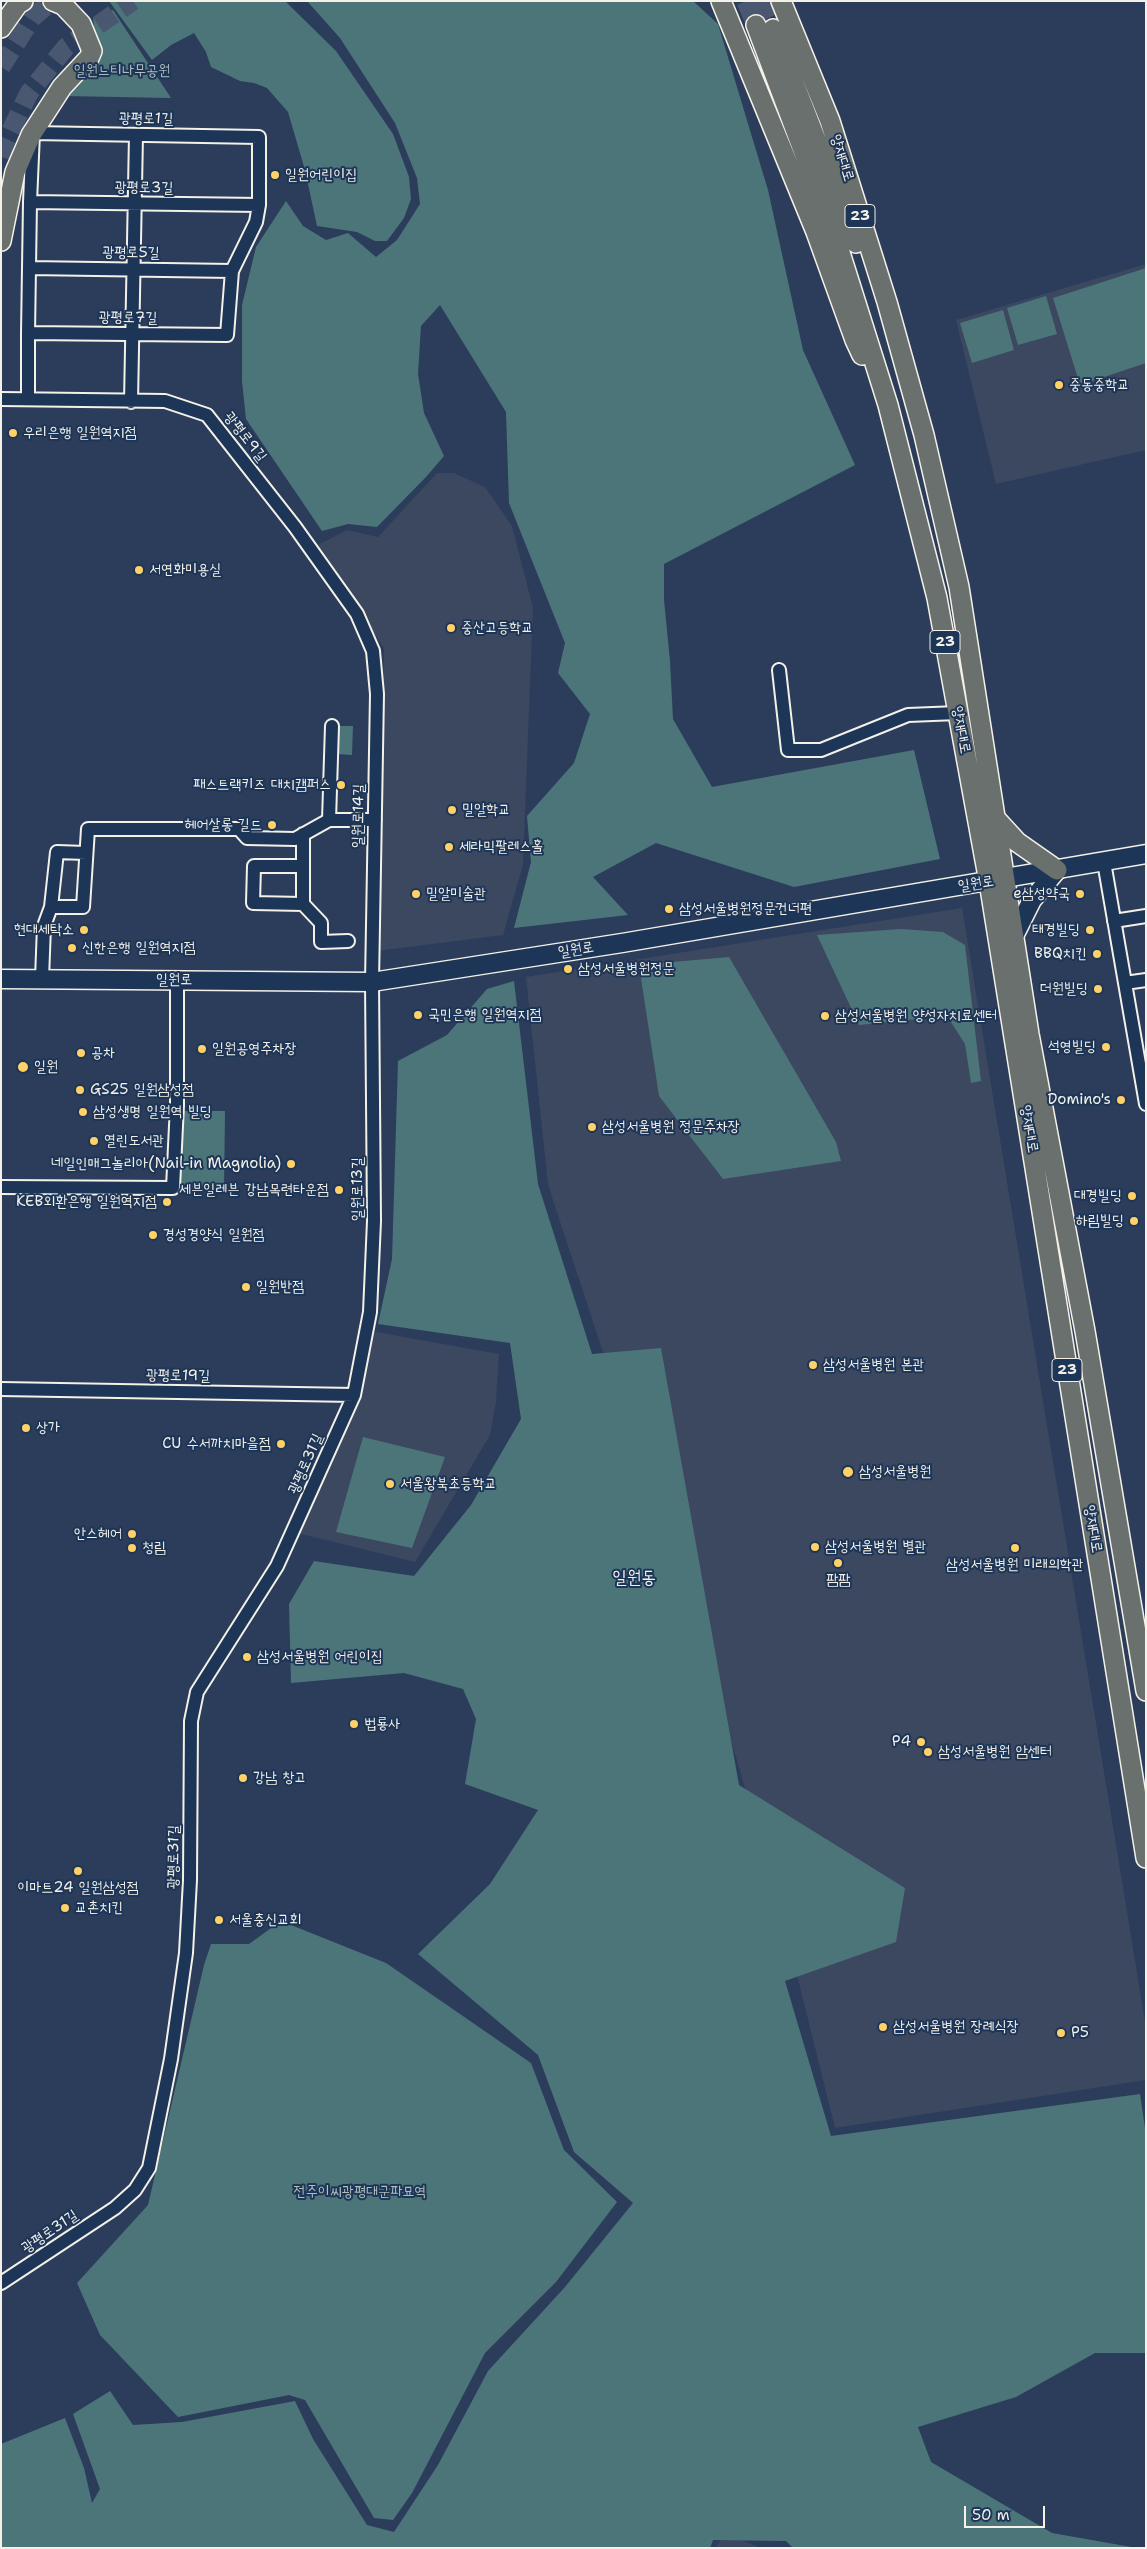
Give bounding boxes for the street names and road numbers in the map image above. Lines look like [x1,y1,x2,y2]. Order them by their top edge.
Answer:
street label: 광평로1길 [119,110,173,128]
street label: 양재대로 [826,132,858,184]
street label: 광평로3길 [114,178,174,198]
road number: 23 [845,205,875,228]
street label: 광평로5길 [102,243,160,263]
street label: 광평로7길 [98,308,158,328]
street label: 광평로9길 [220,408,270,466]
road number: 23 [930,630,960,654]
street label: 양재대로 [948,705,974,755]
street label: 일원로14길 [349,784,369,848]
street label: 일원로 [957,872,995,896]
street label: 일원로 [557,938,595,962]
street label: 일원로 [156,971,192,989]
street label: 양재대로 [1016,1104,1042,1154]
street label: 일원로13길 [349,1157,367,1221]
road number: 23 [1052,1358,1082,1382]
street label: 광평로19길 [146,1366,210,1386]
street label: 광평로31길 [285,1431,327,1497]
street label: 양재대로 [1080,1504,1106,1554]
street label: 광평로31길 [164,1825,184,1889]
street label: 광평로31길 [18,2207,82,2257]

